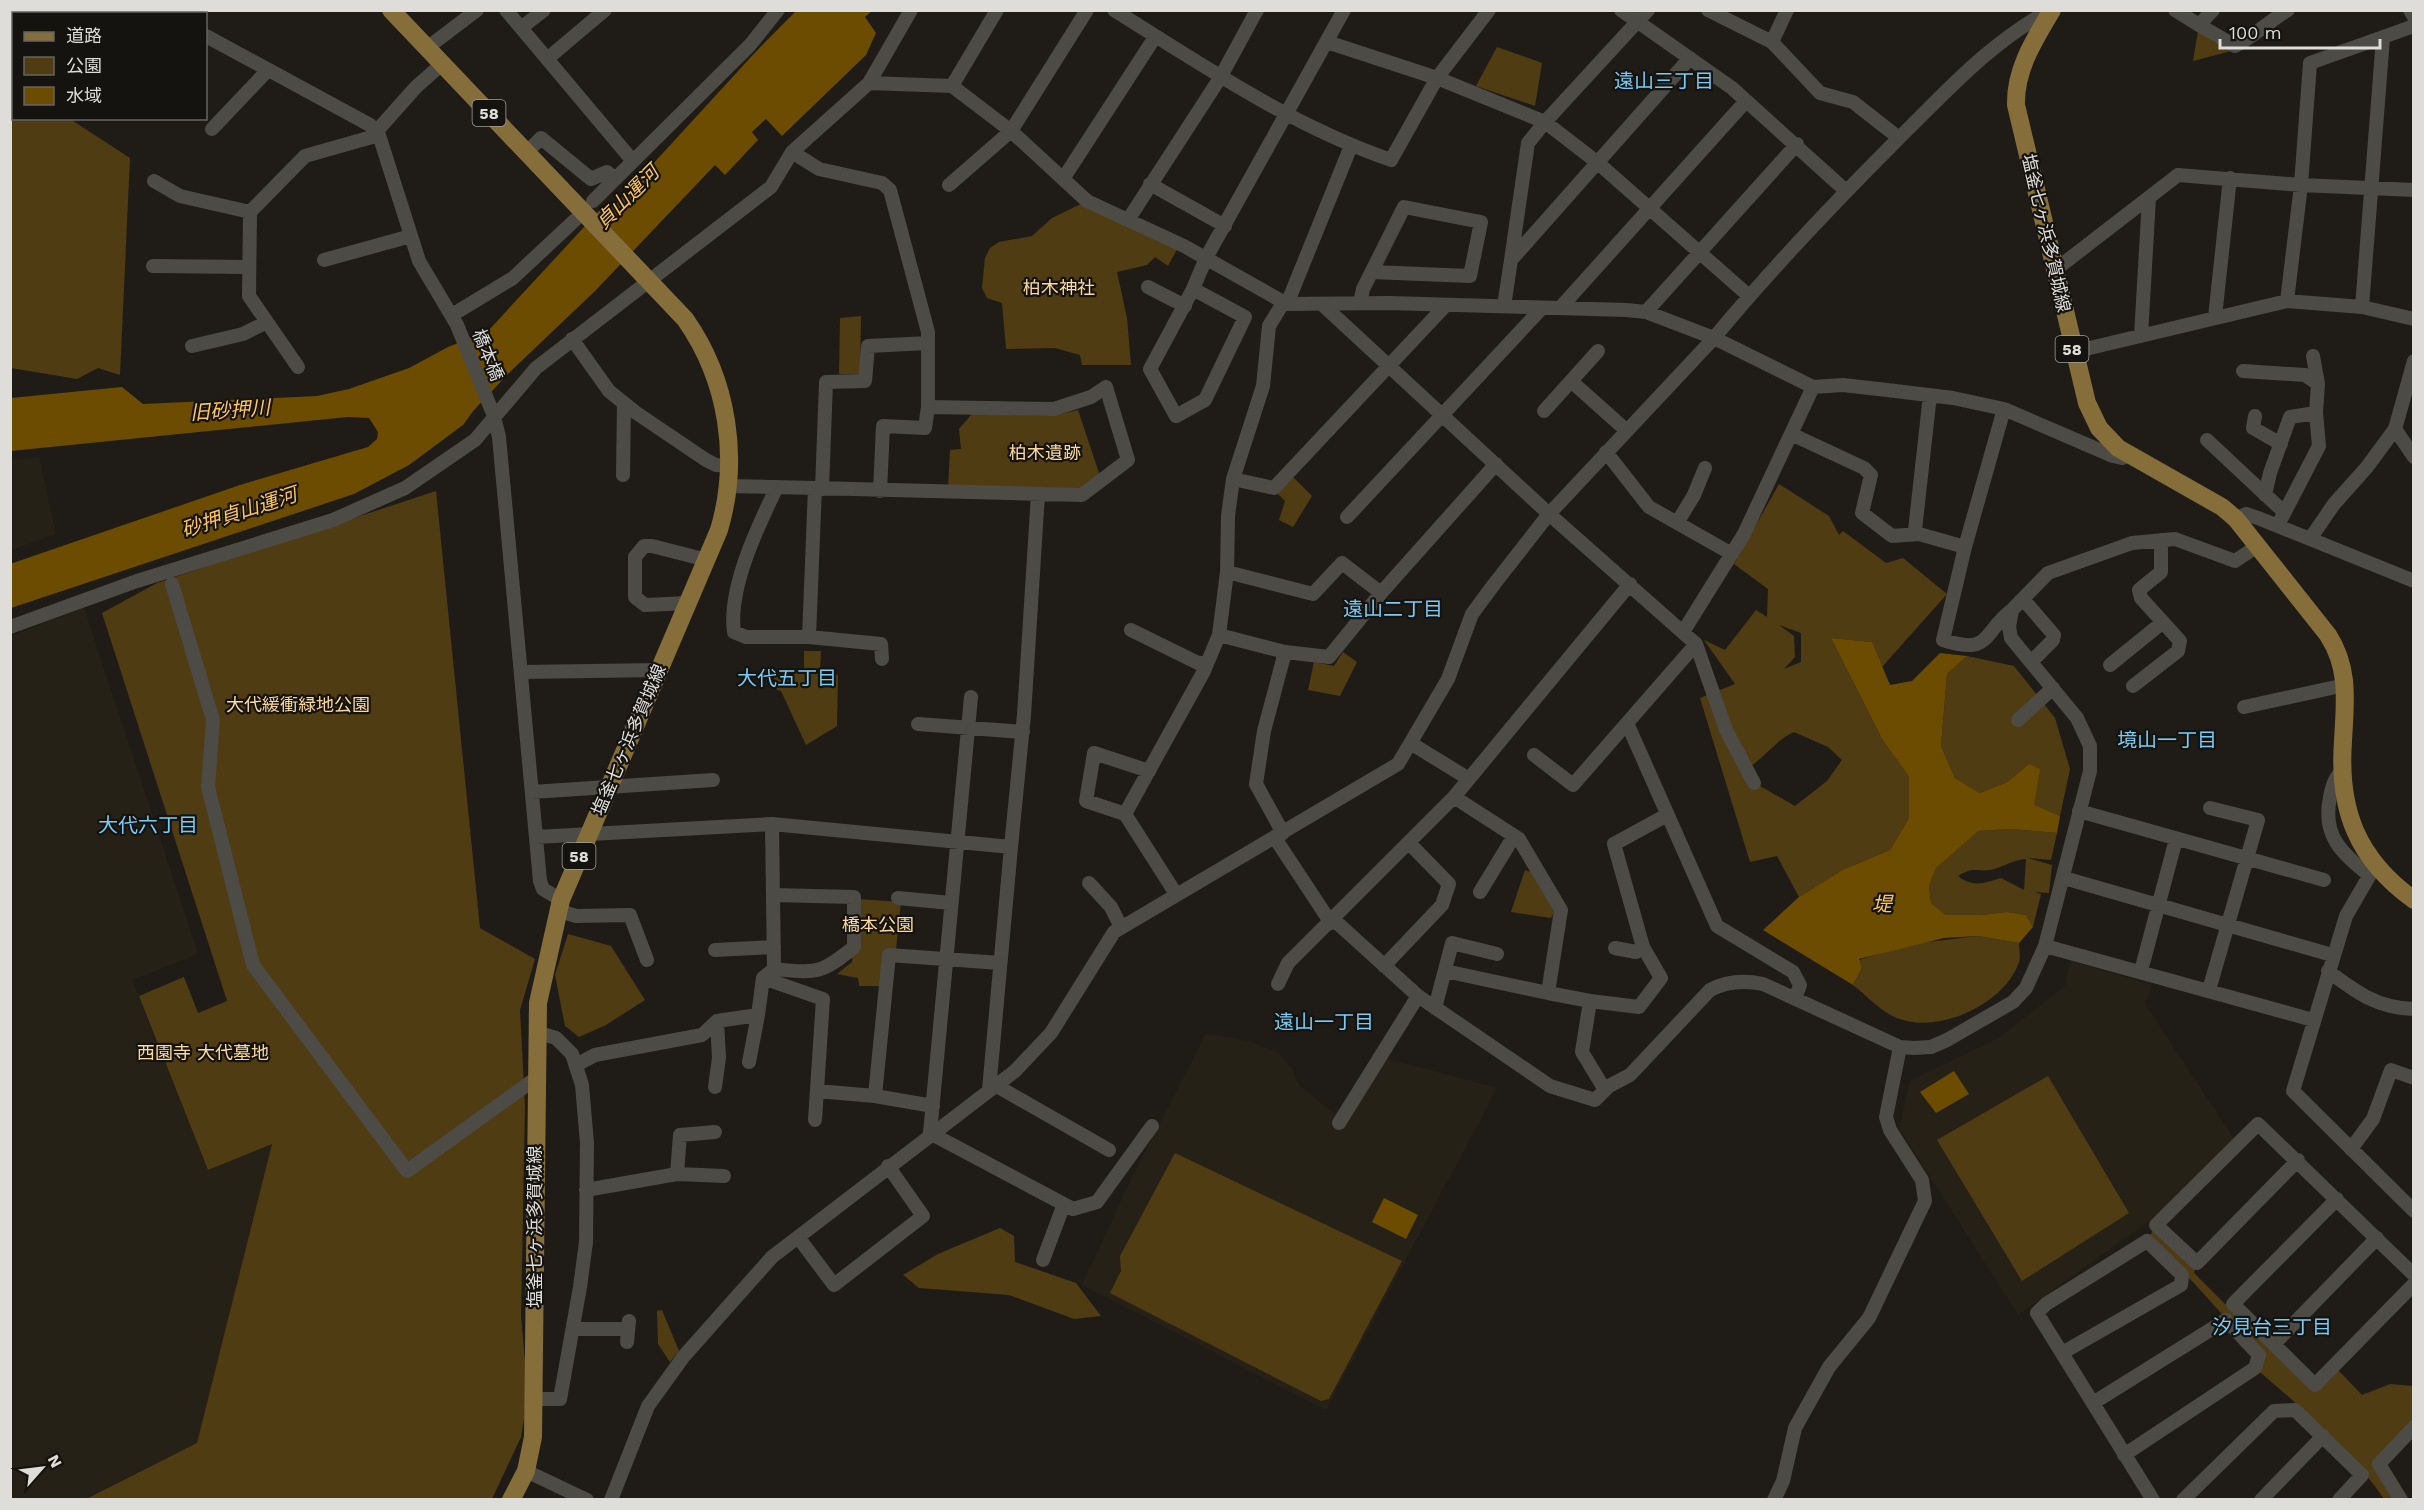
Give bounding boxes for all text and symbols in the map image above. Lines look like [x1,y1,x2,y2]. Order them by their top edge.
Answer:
legend [12,12,207,120]
scale bar [2220,12,2380,50]
text: 100 m [2229,22,2282,43]
text: 道路 [66,25,102,46]
text: 公園 [66,55,102,76]
district label: 遠山三丁目 [1614,69,1714,93]
text: 水域 [66,85,102,106]
road number: 58 [472,100,506,126]
street label: 塩釜七ヶ浜多賀城線 [2018,152,2075,314]
water label: 貞山運河 [590,157,667,234]
park label: 柏木神社 [1023,277,1095,298]
street label: 橋本橋 [469,326,508,384]
road number: 58 [2056,336,2088,362]
water label: 旧砂押川 [189,395,273,425]
park label: 柏木遺跡 [1009,442,1081,463]
water label: 砂押貞山運河 [178,481,304,542]
district label: 遠山二丁目 [1343,597,1443,621]
street label: 塩釜七ヶ浜多賀城線 [587,661,670,818]
district label: 大代五丁目 [737,666,837,690]
park label: 大代緩衝緑地公園 [226,694,370,715]
district label: 境山一丁目 [2117,728,2217,752]
district label: 大代六丁目 [98,813,198,837]
road number: 58 [562,843,596,869]
water label: 堤 [1872,892,1894,916]
park label: 橋本公園 [842,914,914,935]
district label: 遠山一丁目 [1274,1010,1374,1034]
park label: 西園寺 大代墓地 [137,1042,269,1063]
street label: 塩釜七ヶ浜多賀城線 [524,1146,545,1308]
district label: 汐見台三丁目 [2212,1315,2332,1339]
north arrow [12,1438,72,1498]
text: N [44,1451,66,1471]

